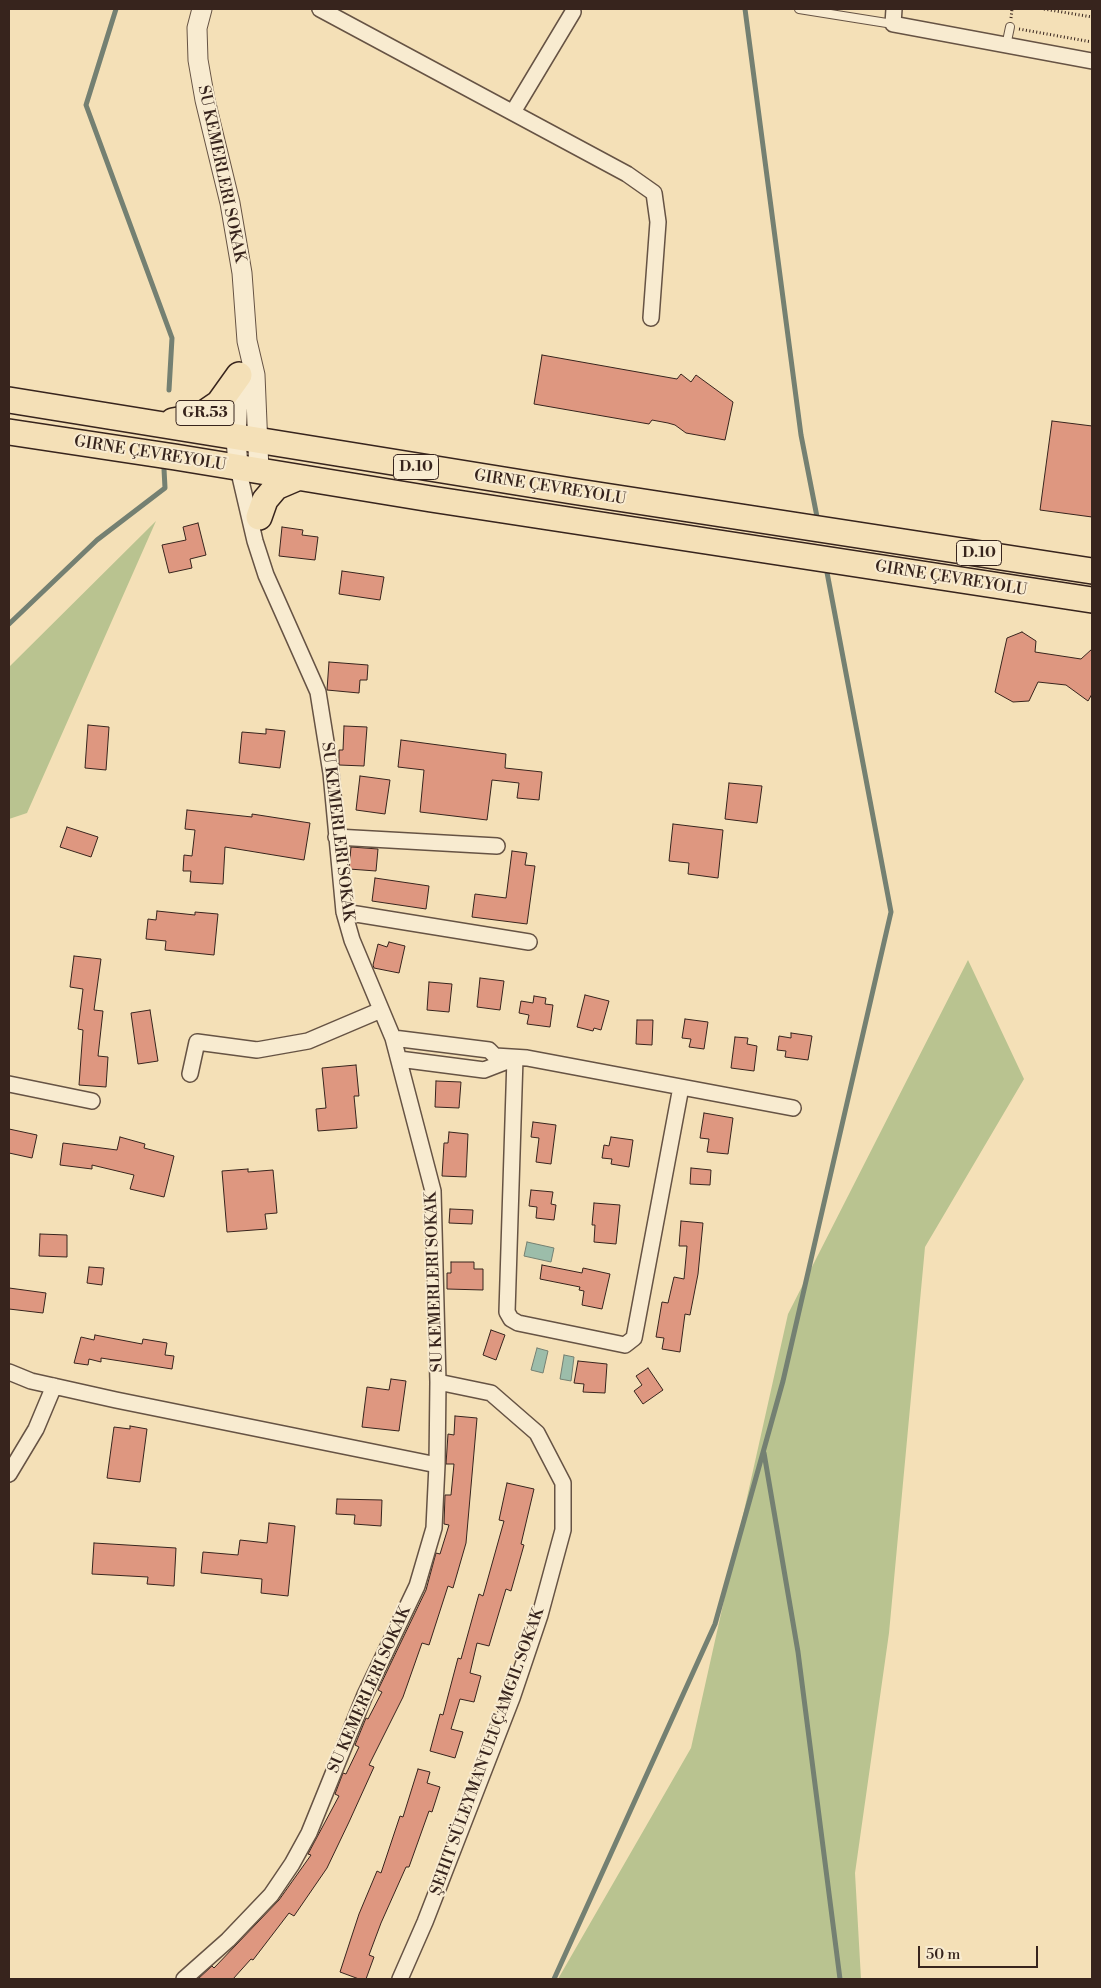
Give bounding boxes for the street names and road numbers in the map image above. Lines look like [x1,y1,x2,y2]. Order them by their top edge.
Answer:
street label: SU KEMERLERI SOKAK [193,84,249,264]
road number: GR.53 [176,400,234,426]
street label: GIRNE ÇEVREYOLU [72,432,228,476]
road number: D.10 [394,454,438,480]
street label: GIRNE ÇEVREYOLU [472,466,628,510]
road number: D.10 [956,540,1002,566]
street label: GIRNE ÇEVREYOLU [873,557,1029,601]
street label: SU KEMERLERI SOKAK [316,741,358,923]
street label: SU KEMERLERI SOKAK [422,1191,448,1373]
street label: SU KEMERLERI SOKAK [324,1604,416,1776]
street label: ŞEHIT SÜLEYMAN ULUÇAMGIL SOKAK [427,1606,549,1898]

